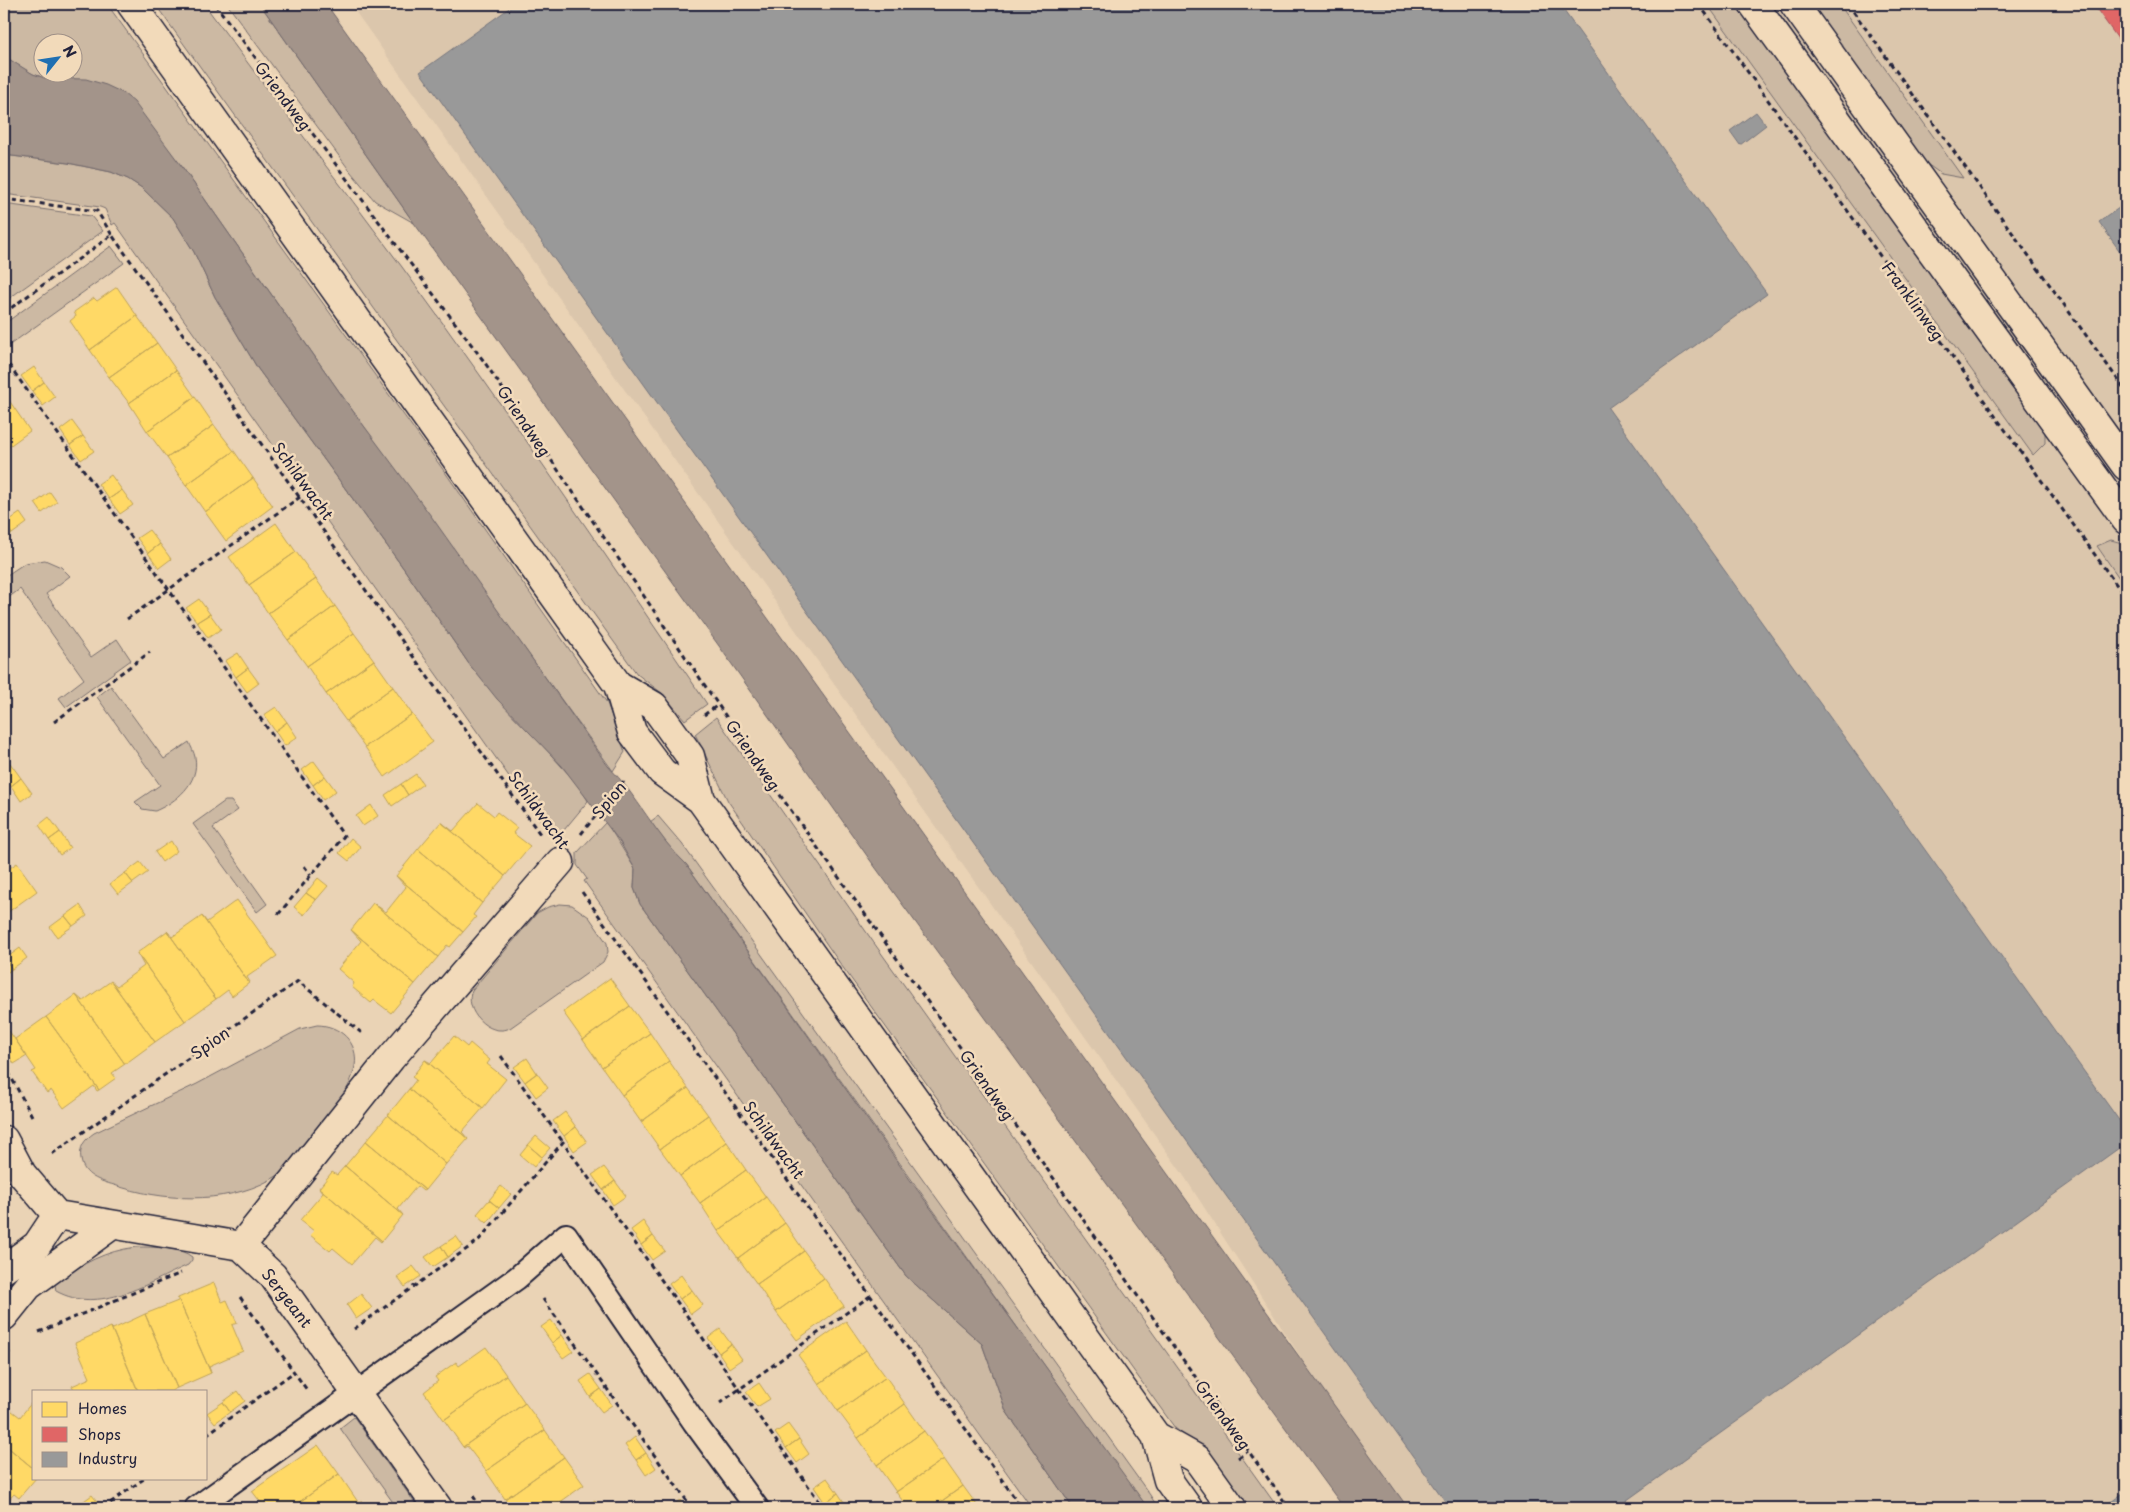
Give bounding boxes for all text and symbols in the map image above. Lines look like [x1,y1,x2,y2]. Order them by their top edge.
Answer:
north arrow [32,32,82,82]
text: N [58,41,82,61]
street label: Griendweg [250,56,318,135]
street label: Franklinweg [1877,256,1951,345]
street label: Griendweg [492,380,558,461]
street label: Schildwacht [267,436,340,525]
street label: Griendweg [721,714,787,795]
street label: Schildwacht [503,765,576,854]
street label: Spion [585,775,631,823]
street label: Spion [185,1020,234,1064]
street label: Griendweg [955,1044,1021,1125]
street label: Schildwacht [738,1095,811,1184]
street label: Sergeant [257,1263,319,1333]
street label: Griendweg [1190,1374,1257,1454]
legend [32,1390,208,1480]
text: Homes [78,1396,127,1419]
text: Shops [78,1422,121,1445]
text: Industry [78,1446,137,1469]

